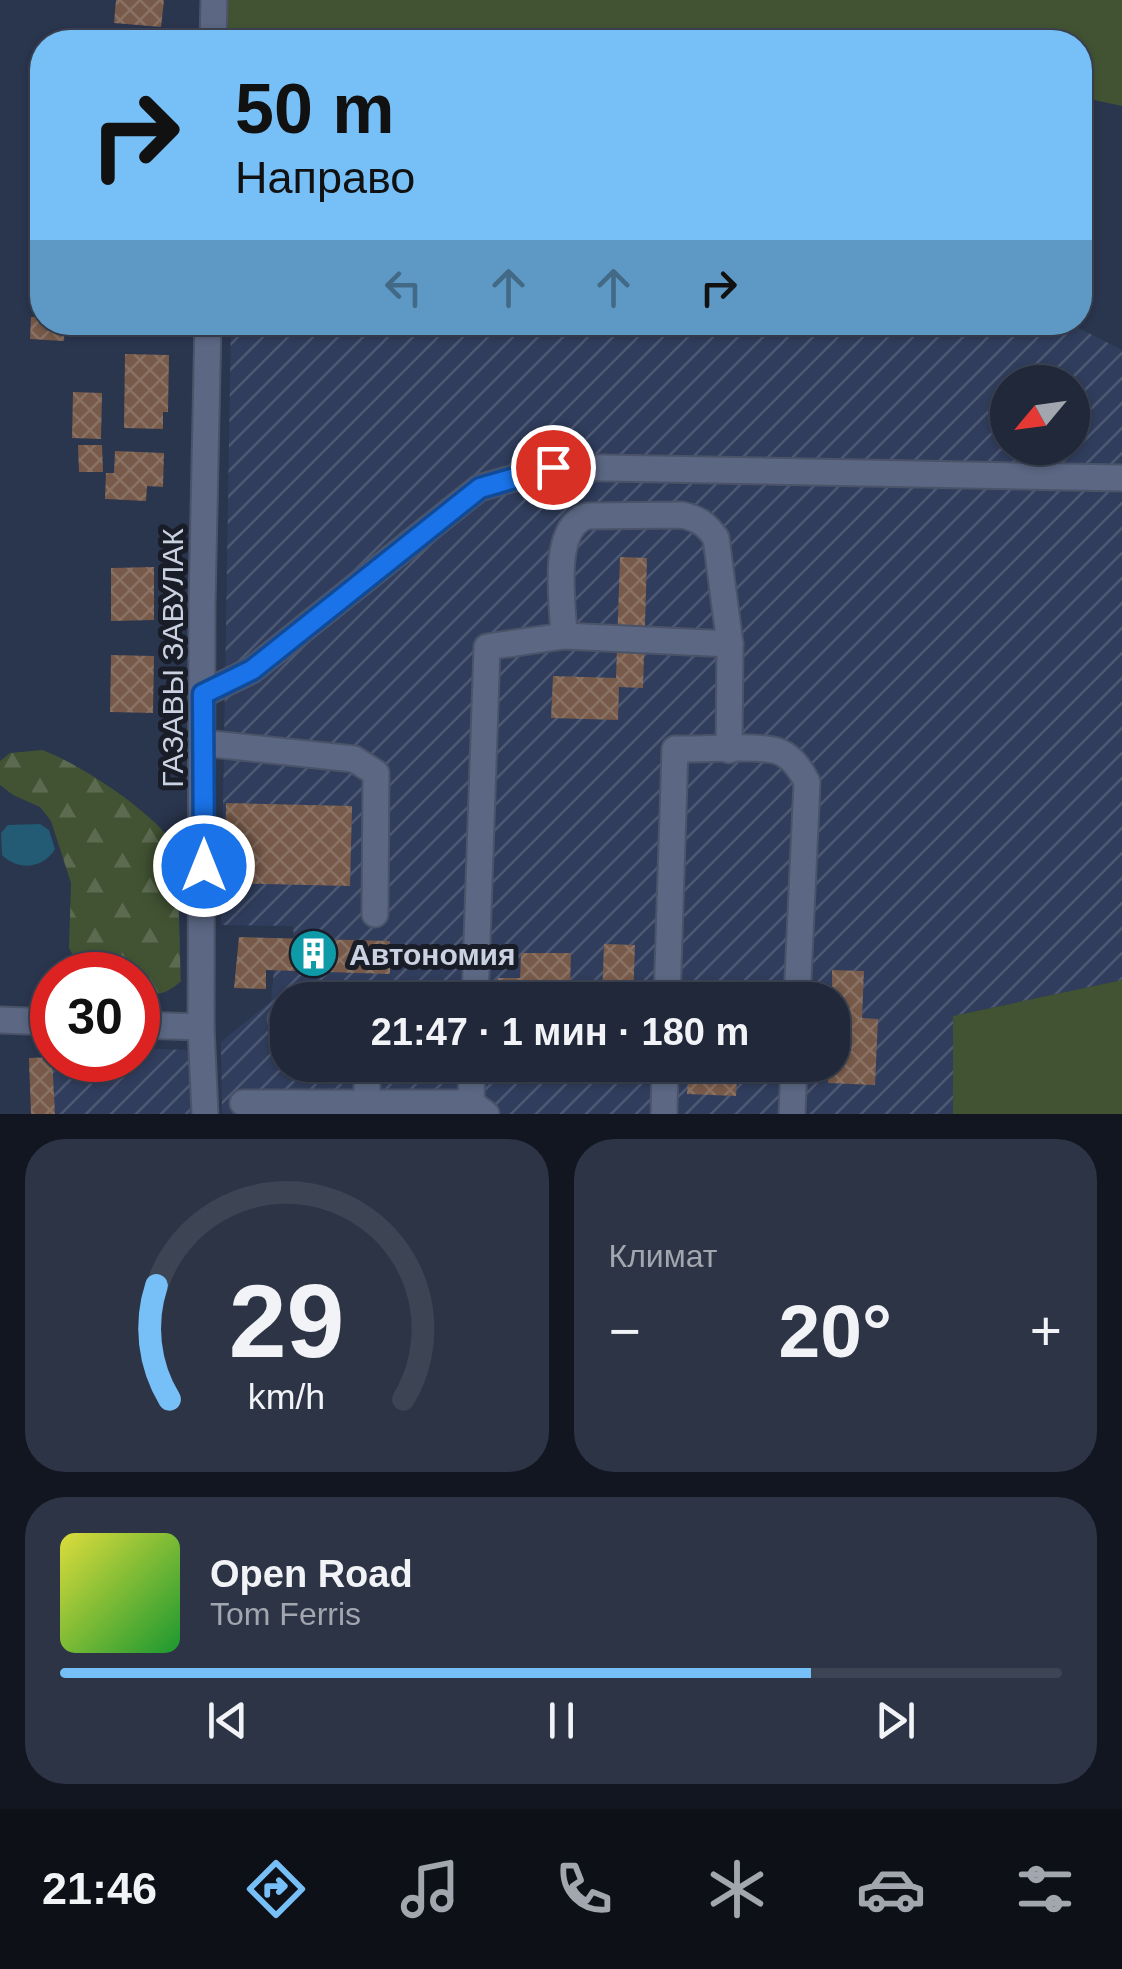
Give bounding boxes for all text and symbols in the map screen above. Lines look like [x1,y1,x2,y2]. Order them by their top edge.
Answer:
icon: right [70,70,200,200]
text: 50 m [235,70,395,148]
text: Направо [235,152,415,203]
icon: left [376,260,431,315]
icon: ahead [481,260,536,315]
icon: ahead [586,260,641,315]
icon: right [691,260,746,315]
north arrow [990,365,1090,465]
map controls [990,365,1090,465]
pin [511,425,596,510]
icon: arrive [526,440,581,495]
street label: ГАЗАВЫ ЗАВУЛАК [156,528,189,788]
position arrow [152,814,256,918]
building icon: Автономия [288,928,340,980]
place label: Автономия [349,938,516,971]
speed limit sign: 30 [30,952,160,1082]
text: 21:47 · 1 мин · 180 m [371,1011,749,1053]
text: Климат [609,1238,717,1274]
text: 29 [229,1263,345,1379]
text: 20° [779,1289,892,1373]
text: − [609,1300,641,1362]
text: + [1030,1300,1062,1362]
text: km/h [248,1377,325,1417]
text: Open Road [210,1553,413,1595]
text: Tom Ferris [210,1596,361,1632]
icon: previous [200,1693,255,1748]
icon: pause [534,1693,589,1748]
icon: next [868,1693,923,1748]
icon: directions [241,1854,311,1924]
icon: music [395,1854,465,1924]
icon: phone [549,1854,619,1924]
icon: climate [702,1854,772,1924]
icon: car [856,1854,926,1924]
icon: filters [1010,1854,1080,1924]
text: 21:46 [42,1863,157,1914]

